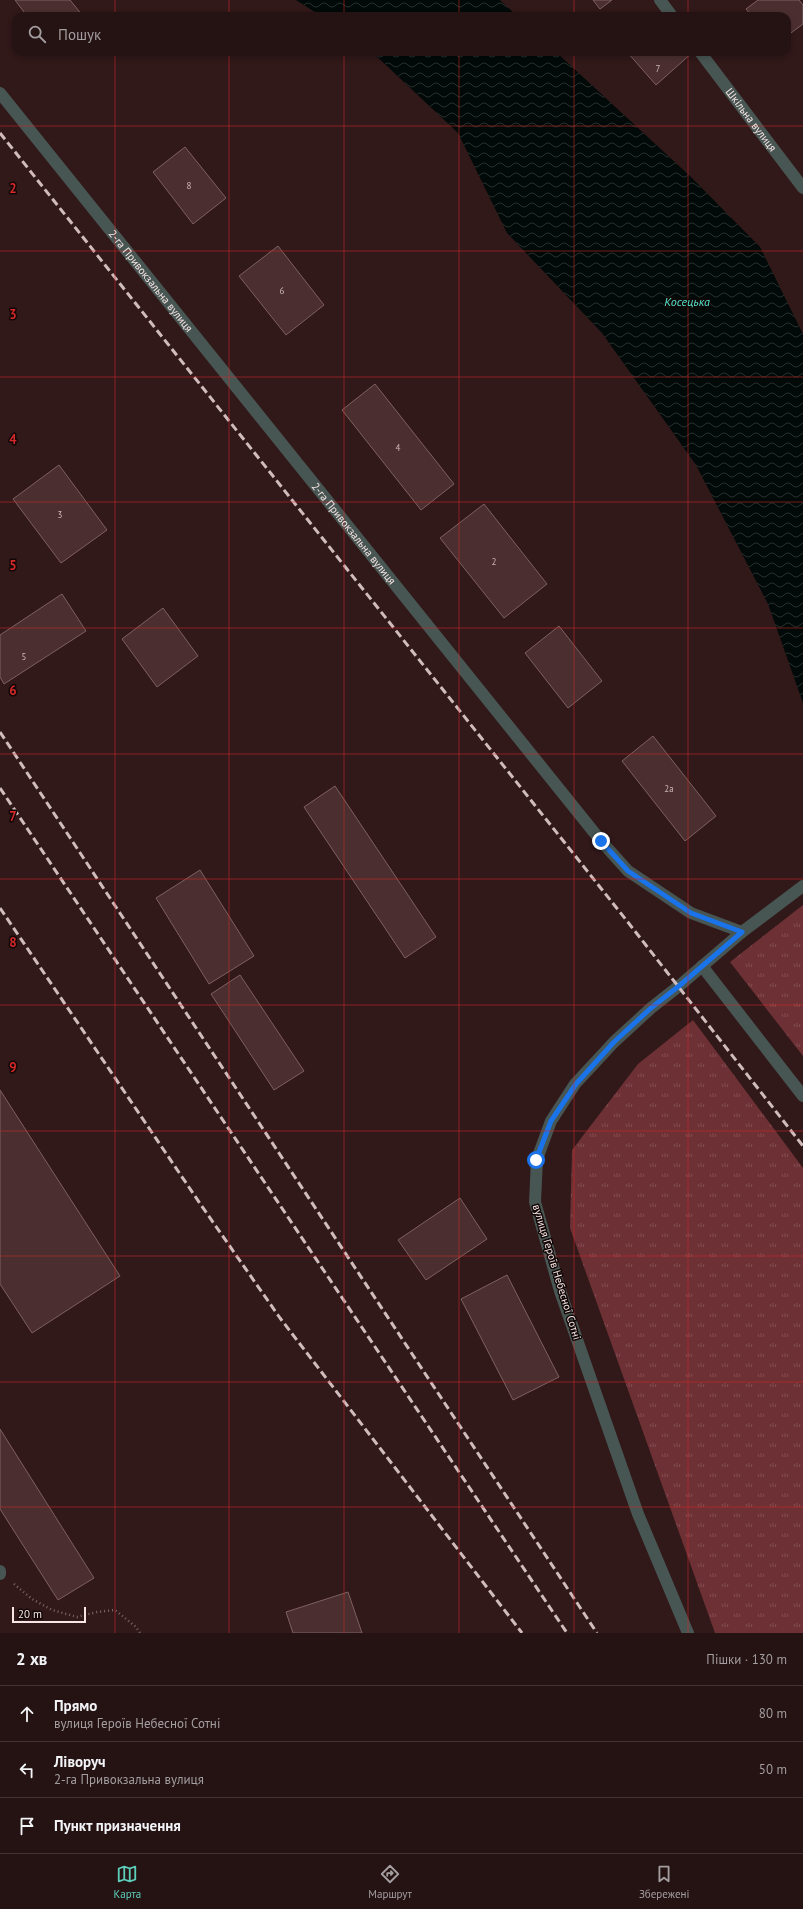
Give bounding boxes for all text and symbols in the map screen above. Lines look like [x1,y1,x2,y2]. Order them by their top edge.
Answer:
search box [12,12,791,56]
icon: search [26,23,48,45]
text: Пошук [58,25,101,44]
house number: 7 [656,63,661,74]
street label: Шкільна вулиця [723,85,780,154]
text: 2 [9,180,17,197]
house number: 8 [187,180,192,191]
street label: 2-га Привокзальна вулиця [106,227,196,335]
house number: 6 [280,285,285,296]
water label: Косецька [664,294,710,309]
text: 3 [9,306,17,323]
text: 4 [9,431,17,448]
house number: 4 [396,442,401,453]
street label: 2-га Привокзальна вулиця [309,480,399,587]
house number: 3 [58,509,63,520]
house number: 2 [492,556,497,567]
text: 5 [9,557,17,574]
house number: 5 [22,651,27,662]
text: 6 [9,682,17,699]
house number: 2а [664,783,674,794]
text: 7 [9,808,17,825]
route end [592,832,610,850]
text: 8 [9,934,17,951]
text: 9 [9,1059,17,1076]
route start [527,1151,545,1169]
street label: вулиця Героїв Небесної Сотні [530,1203,584,1341]
scale bar [12,1605,86,1624]
text: 20 m [18,1607,42,1621]
text: 2 хв [16,1648,47,1670]
text: Пішки · 130 m [706,1651,787,1668]
text: Прямо [54,1696,97,1715]
icon: ahead [16,1703,38,1725]
text: 80 m [759,1705,787,1722]
text: вулиця Героїв Небесної Сотні [54,1715,220,1732]
text: Ліворуч [54,1752,106,1771]
icon: left [16,1759,38,1781]
text: 50 m [759,1761,787,1778]
text: 2-га Привокзальна вулиця [54,1771,204,1788]
icon: arrive [16,1815,38,1837]
text: Пункт призначення [54,1816,181,1835]
tab: Карта [114,1863,141,1901]
tab: Маршрут [368,1863,412,1901]
tab: Збережені [639,1863,689,1901]

